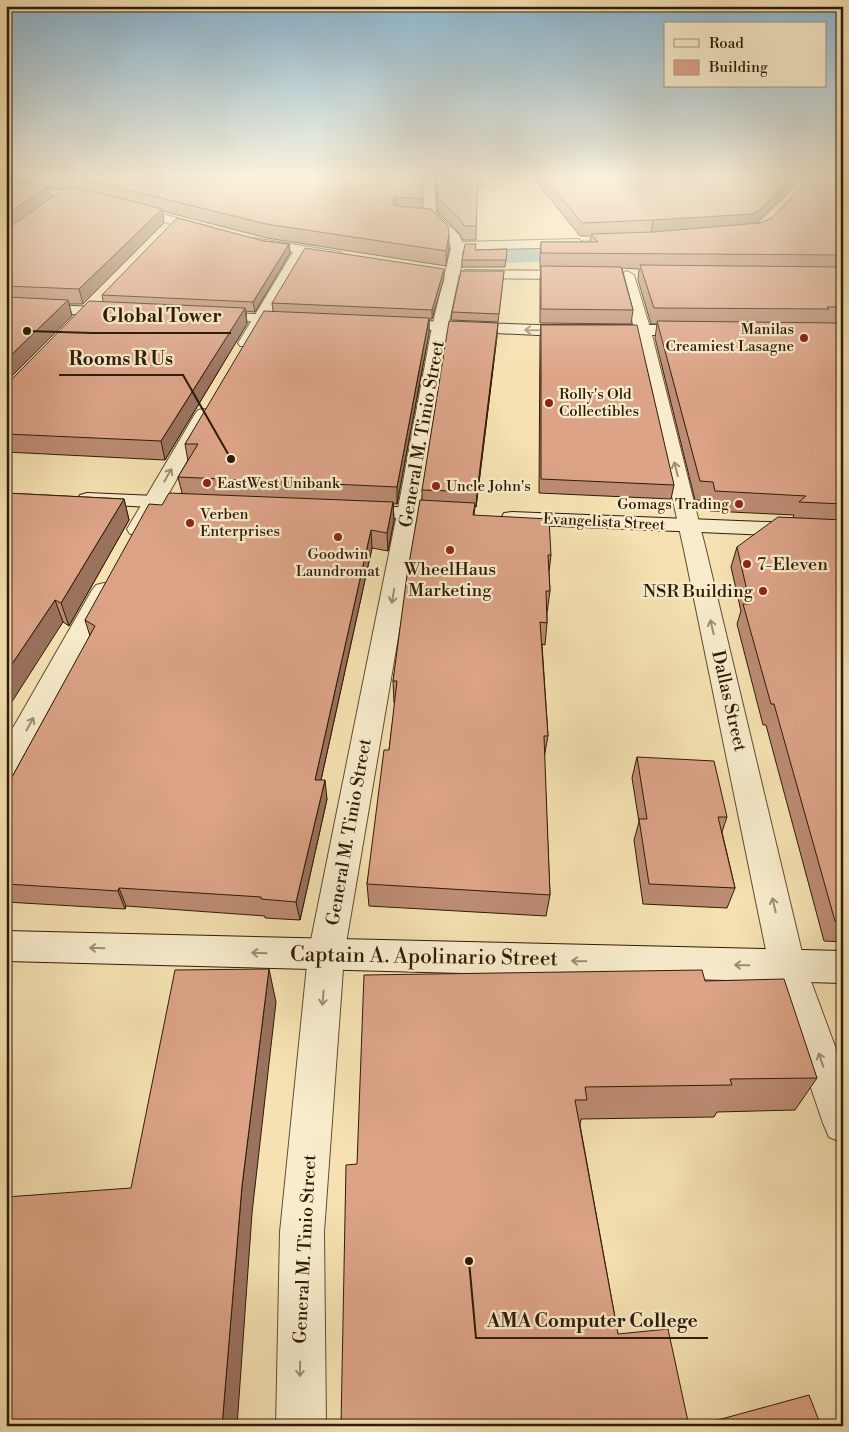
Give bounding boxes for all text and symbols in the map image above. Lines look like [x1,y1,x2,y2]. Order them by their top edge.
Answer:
legend [664,22,826,88]
text: Road [709,34,744,53]
text: Building [708,58,768,77]
callout: Global Tower [92,299,231,333]
text: Global Tower [102,304,222,328]
place label: Manilas Creamiest Lasagne [665,320,794,356]
one-way arrow [524,326,540,335]
marker: Manilas Creamiest Lasagne [798,332,810,344]
street label: General M. Tinio Street [394,338,450,529]
callout: Rooms R Us [59,341,183,375]
text: Rooms R Us [69,347,173,371]
place label: Rolly's Old Collectibles [559,385,639,421]
marker: Rolly's Old Collectibles [543,397,555,409]
one-way arrow [671,461,680,477]
one-way arrow [164,468,174,482]
place label: EastWest Unibank [217,474,341,493]
marker: EastWest Unibank [201,477,213,489]
place label: Uncle John's [446,477,531,496]
marker: Uncle John's [430,480,442,492]
place label: Gomags Trading [617,495,729,514]
marker: Gomags Trading [733,498,745,510]
place label: Verben Enterprises [199,505,280,541]
street label: Evangelista Street [543,509,666,535]
marker: Verben Enterprises [184,517,196,529]
marker: Goodwin Laundromat [332,531,344,543]
marker: WheelHaus Marketing [444,544,456,556]
place label: Goodwin Laundromat [296,545,381,581]
place label: 7-Eleven [757,553,828,576]
place label: WheelHaus Marketing [403,558,496,602]
marker: 7-Eleven [741,558,753,570]
place label: NSR Building [643,580,754,603]
marker: NSR Building [757,585,769,597]
one-way arrow [387,588,397,604]
one-way arrow [707,619,716,635]
street label: Dallas Street [706,648,752,755]
one-way arrow [25,716,35,731]
street label: General M. Tinio Street [321,736,377,927]
one-way arrow [769,898,778,914]
street label: Captain A. Apolinario Street [290,942,559,972]
one-way arrow [89,944,105,953]
one-way arrow [251,948,268,958]
one-way arrow [571,956,588,966]
one-way arrow [734,960,750,970]
one-way arrow [318,989,327,1005]
one-way arrow [816,1053,825,1069]
street label: General M. Tinio Street [289,1153,321,1344]
callout: AMA Computer College [476,1304,708,1338]
text: AMA Computer College [485,1309,698,1333]
one-way arrow [295,1360,305,1377]

